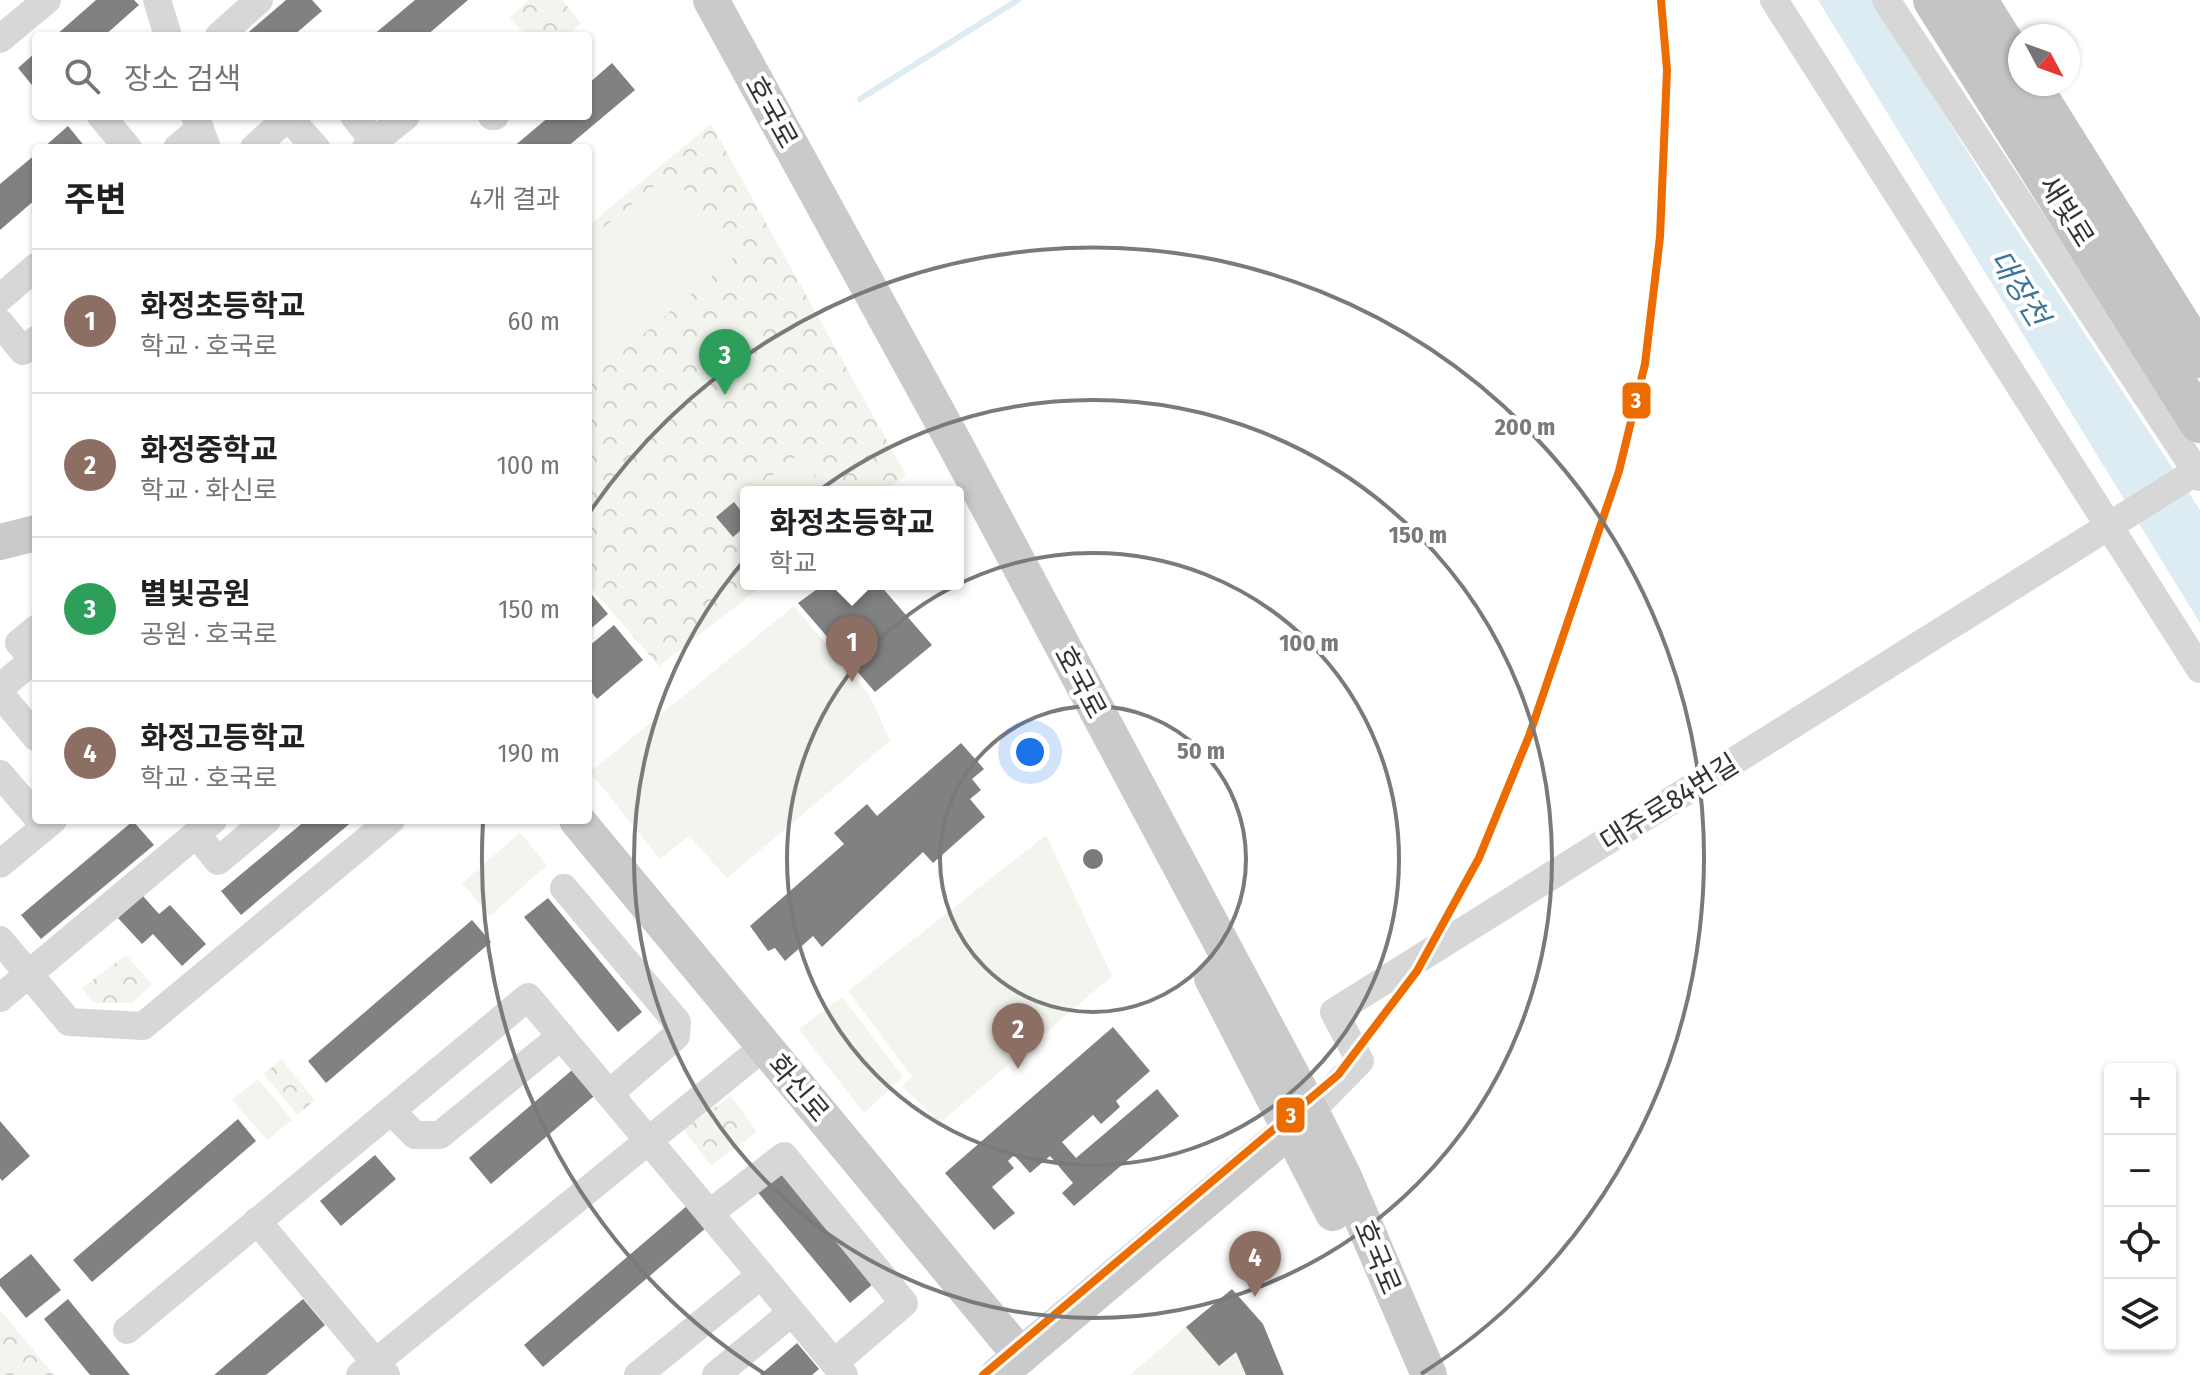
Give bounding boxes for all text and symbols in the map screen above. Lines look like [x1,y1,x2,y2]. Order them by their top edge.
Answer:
north arrow [2008,24,2080,96]
search box [32,32,592,120]
icon: search [60,54,104,98]
text: 장소 검색 [124,61,241,97]
street label: 호국로 [738,70,805,154]
street label: 새빛로 [2032,170,2101,253]
text: 주변 [64,179,127,220]
text: 4개 결과 [470,184,560,215]
water label: 대장천 [1982,243,2058,336]
text: 화정초등학교 [140,288,306,324]
text: 1 [85,306,96,337]
text: 60 m [507,306,560,337]
pin: 3 [699,329,751,395]
text: 학교 · 호국로 [140,331,277,362]
line badge: 3 [1621,381,1652,420]
text: 3 [1630,387,1641,414]
text: 200 m [1494,413,1555,441]
text: 화정중학교 [140,432,278,468]
text: 2 [84,450,96,481]
text: 100 m [497,450,560,481]
text: 학교 · 화신로 [140,475,277,506]
popup [740,486,964,590]
text: 화정초등학교 [769,505,935,541]
text: 150 m [1389,521,1447,549]
text: 학교 [769,548,817,579]
text: 별빛공원 [140,576,250,612]
text: 3 [84,594,96,625]
text: 150 m [498,594,560,625]
pin: 1 [826,616,878,682]
text: 공원 · 호국로 [140,619,277,650]
text: 100 m [1279,629,1339,657]
street label: 호국로 [1048,640,1113,724]
text: 화정고등학교 [140,720,306,756]
your location [1010,732,1050,772]
text: 50 m [1177,737,1225,765]
text: 4 [83,738,97,769]
text: 190 m [498,738,560,769]
street label: 대주로84번길 [1594,747,1744,858]
text: 학교 · 호국로 [140,763,277,794]
centre of rings [1079,845,1107,873]
pin: 2 [992,1003,1044,1069]
street label: 화신로 [761,1048,836,1129]
map controls [2104,1063,2176,1351]
button: + [2104,1063,2176,1135]
line badge: 3 [1275,1096,1306,1134]
text: 3 [1285,1102,1296,1129]
button: − [2104,1135,2176,1207]
button: locate [2104,1207,2176,1279]
street label: 호국로 [1347,1215,1408,1299]
pin: 4 [1229,1231,1281,1297]
button: layers [2104,1279,2176,1351]

